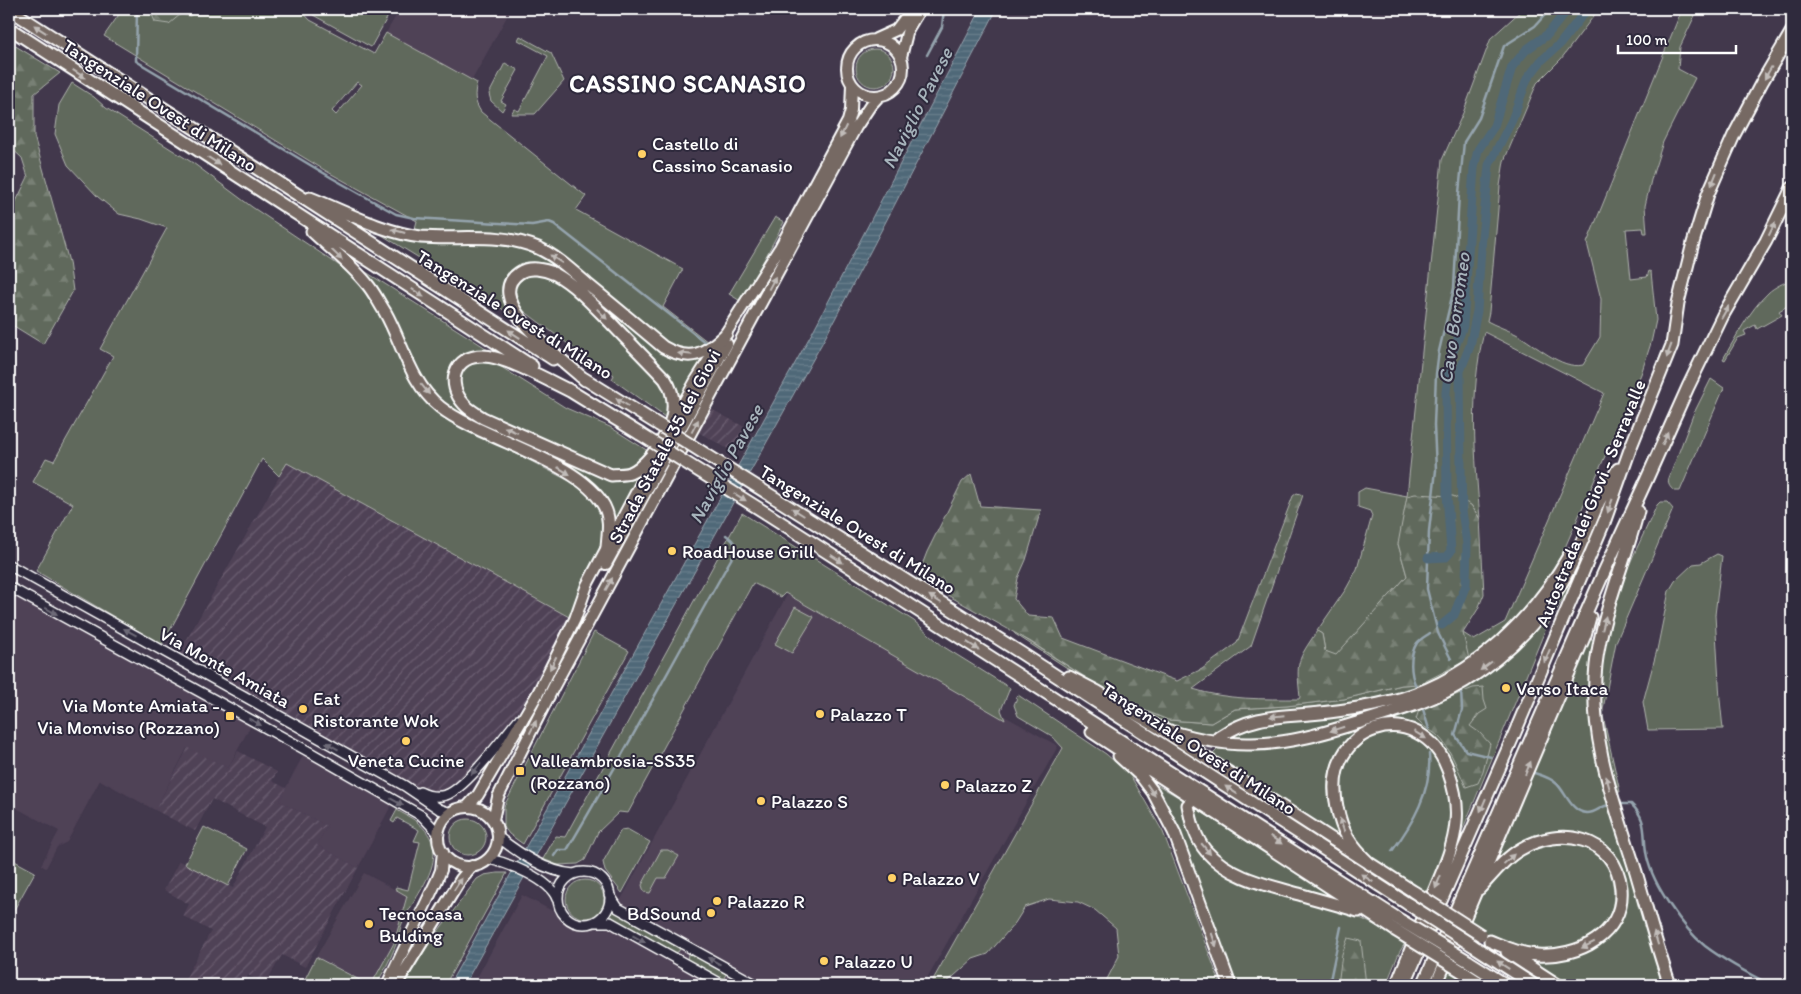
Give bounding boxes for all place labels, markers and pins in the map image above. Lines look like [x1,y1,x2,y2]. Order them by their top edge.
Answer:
place label: Castello di Cassino Scanasio [652,132,793,177]
marker: Castello di Cassino Scanasio [636,148,648,160]
place label: RoadHouse Grill [682,540,815,563]
marker: RoadHouse Grill [666,545,678,557]
place label: Verso Itaca [1516,677,1608,700]
marker: Verso Itaca [1500,682,1512,694]
place label: Eat Ristorante Wok [313,687,439,732]
place label: Via Monte Amiata - Via Monviso (Rozzano) [37,694,220,739]
marker: Eat Ristorante Wok [297,703,309,715]
place label: Palazzo T [830,703,907,726]
marker: Palazzo T [814,708,826,720]
marker: Via Monte Amiata - Via Monviso (Rozzano) [224,710,236,722]
marker: Veneta Cucine [400,735,412,747]
place label: Veneta Cucine [348,749,464,772]
place label: Valleambrosia-SS35 (Rozzano) [530,749,695,794]
marker: Valleambrosia-SS35 (Rozzano) [514,765,526,777]
place label: Palazzo Z [955,774,1032,797]
marker: Palazzo Z [939,779,951,791]
place label: Palazzo S [771,790,848,813]
marker: Palazzo S [755,795,767,807]
place label: Palazzo V [902,867,979,890]
marker: Palazzo V [886,872,898,884]
place label: Palazzo R [727,890,805,913]
marker: Palazzo R [711,895,723,907]
place label: Tecnocasa Bulding [379,902,463,947]
place label: BdSound [627,902,702,925]
marker: BdSound [705,907,717,919]
marker: Tecnocasa Bulding [363,918,375,930]
place label: Palazzo U [834,950,913,973]
marker: Palazzo U [818,955,830,967]

